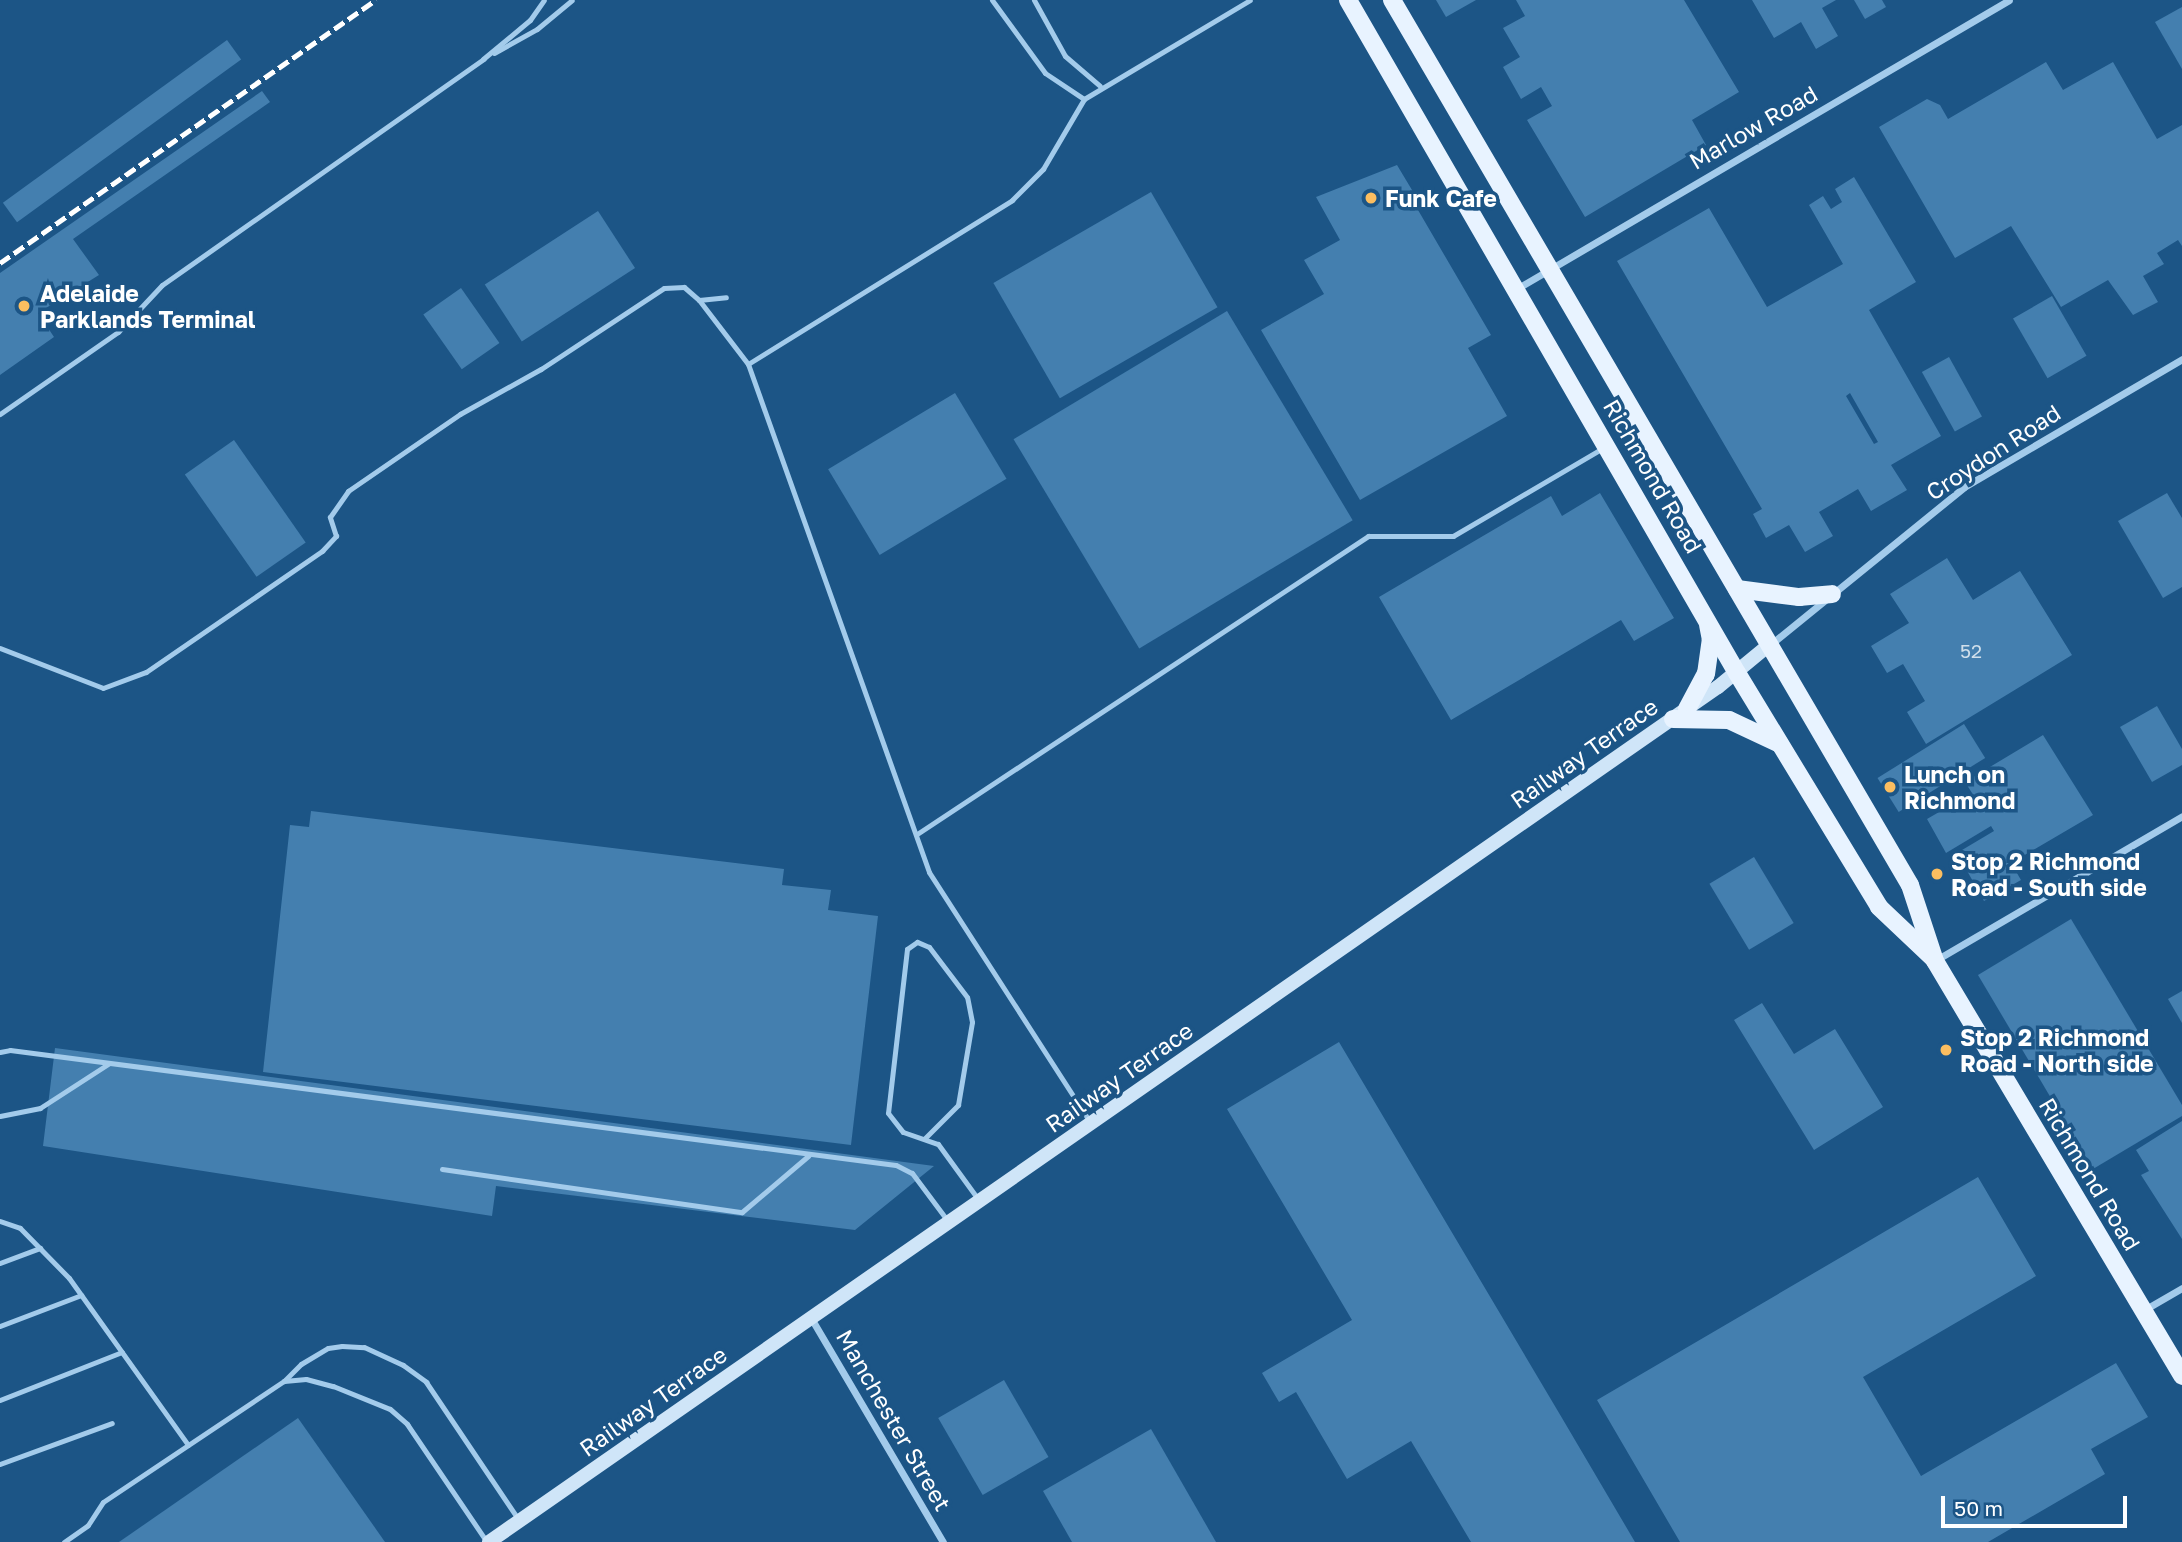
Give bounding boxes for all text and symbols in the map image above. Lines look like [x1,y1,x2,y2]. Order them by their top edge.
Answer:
street label: Marlow Road [1684,79,1822,175]
place label: Funk Cafe [1385,184,1497,212]
marker: Funk Cafe [1363,190,1379,206]
place label: Adelaide Parklands Terminal [40,279,255,333]
marker: Adelaide Parklands Terminal [14,296,34,316]
street label: Richmond Road [1598,394,1708,558]
street label: Croydon Road [1921,398,2065,506]
house number: 52 [1960,640,1982,662]
street label: Railway Terrace [1505,692,1663,814]
place label: Lunch on Richmond [1904,760,2015,814]
marker: Lunch on Richmond [1882,779,1898,795]
place label: Stop 2 Richmond Road - South side [1951,847,2147,901]
marker: Stop 2 Richmond Road - South side [1929,866,1945,882]
street label: Railway Terrace [1040,1016,1198,1138]
place label: Stop 2 Richmond Road - North side [1960,1023,2154,1077]
marker: Stop 2 Richmond Road - North side [1938,1042,1954,1058]
street label: Richmond Road [2034,1093,2146,1255]
street label: Manchester Street [831,1325,957,1515]
street label: Railway Terrace [574,1340,732,1462]
scale bar [1944,1482,2130,1526]
text: 50 m [1954,1495,2003,1521]

